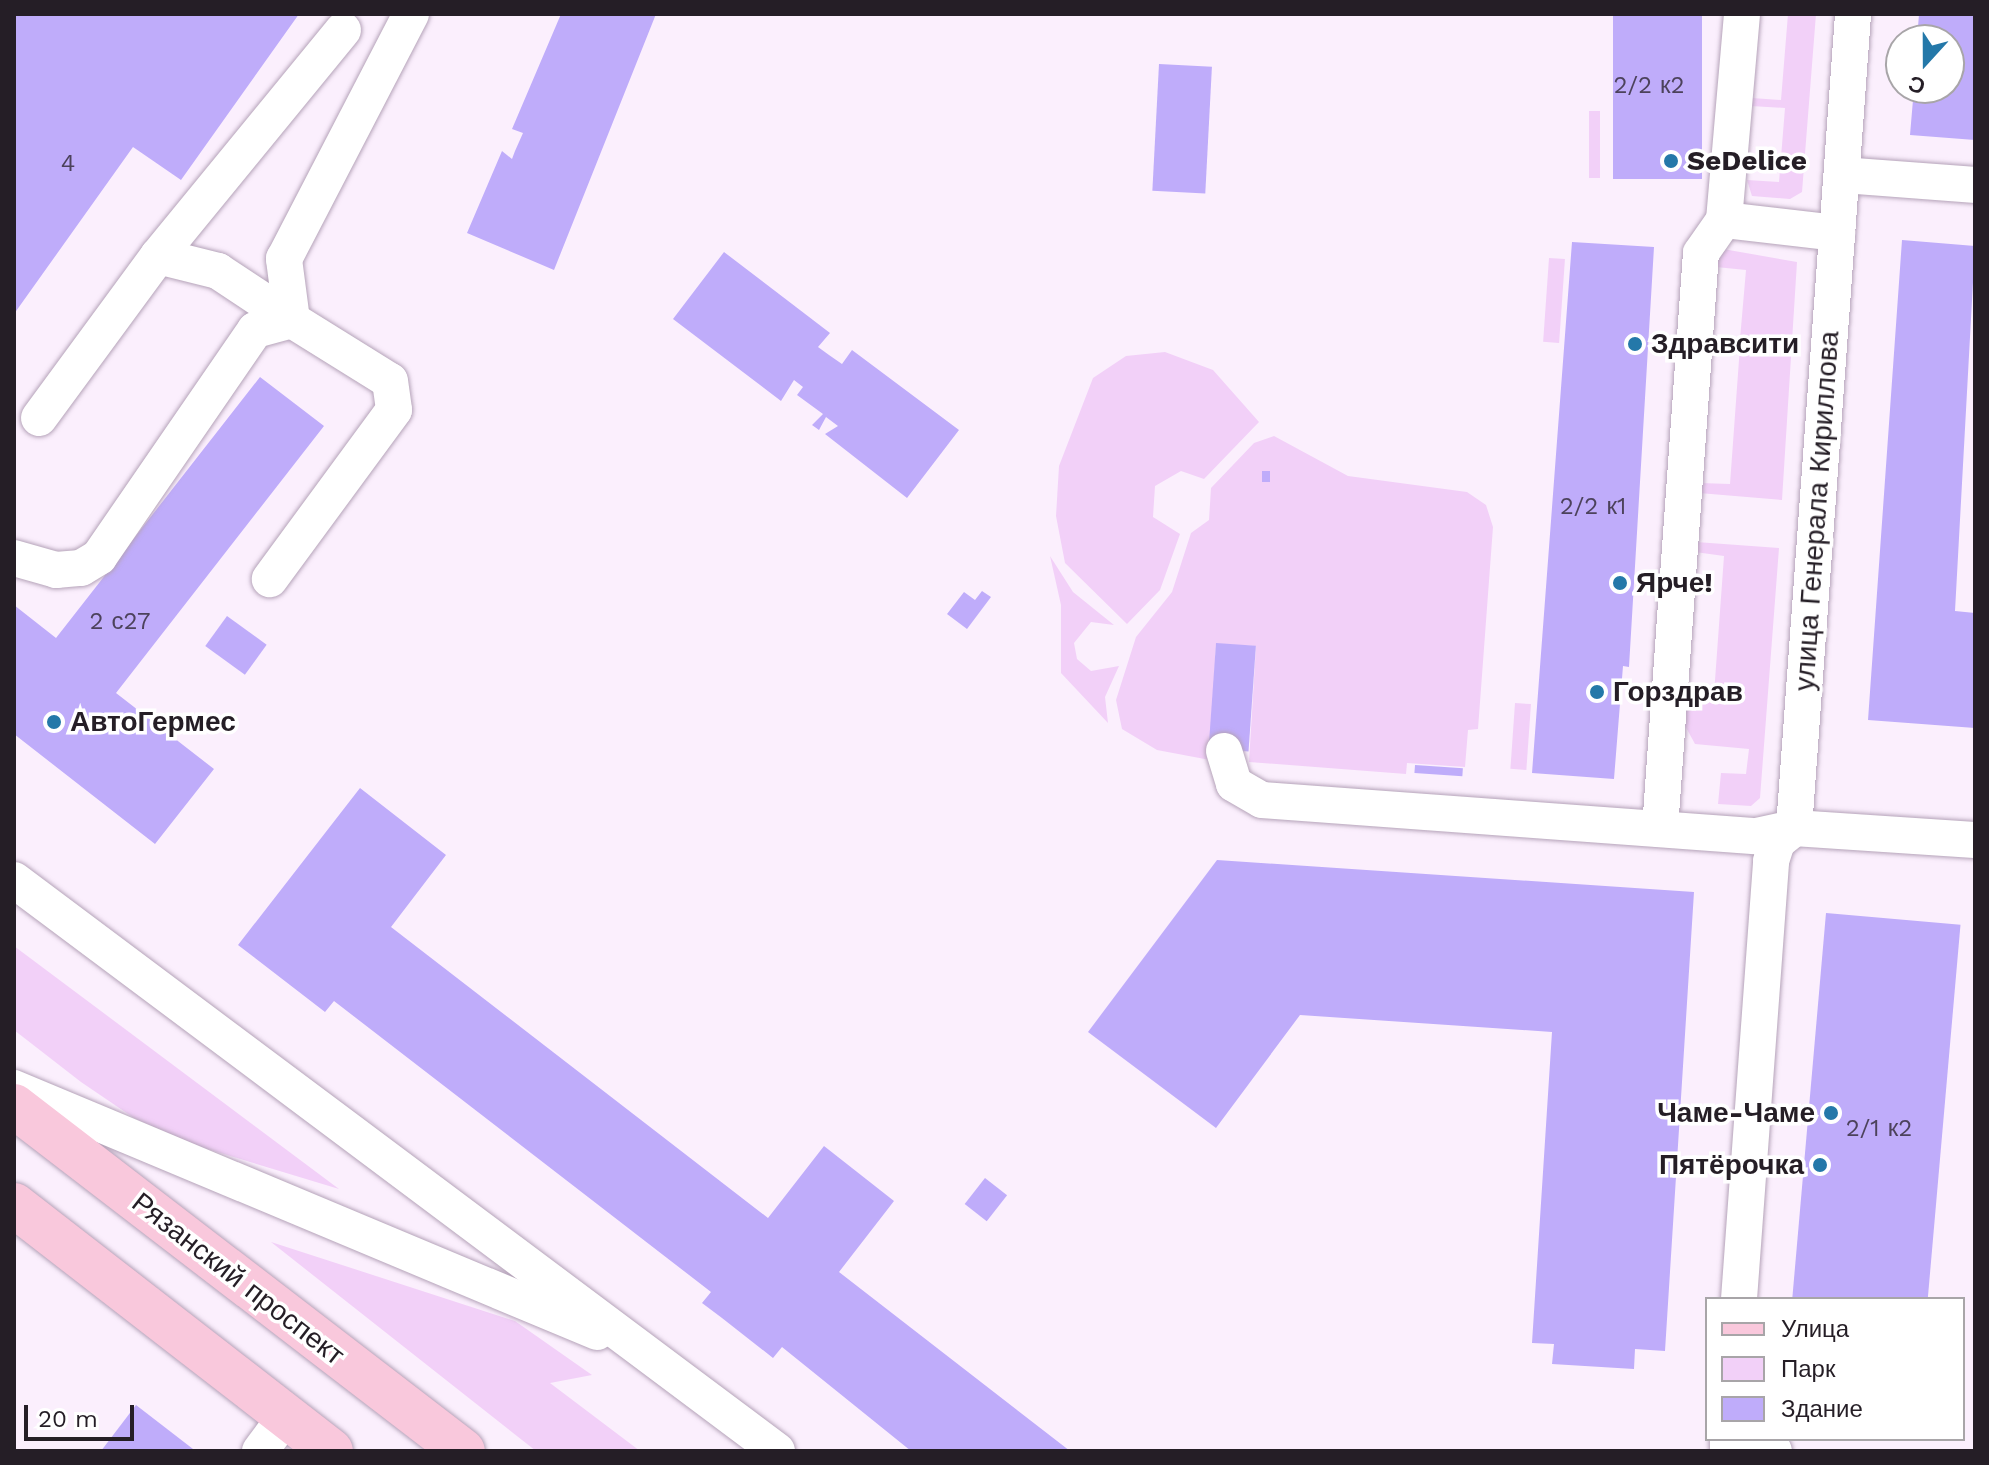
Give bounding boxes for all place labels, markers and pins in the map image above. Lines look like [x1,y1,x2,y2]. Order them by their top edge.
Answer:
place label: SeDelice [1687,144,1807,178]
marker: SeDelice [1662,152,1680,170]
place label: Здравсити [1651,327,1799,361]
marker: Здравсити [1626,335,1644,353]
place label: Ярче! [1636,566,1713,600]
marker: Ярче! [1611,574,1629,592]
place label: Горздрав [1613,675,1743,709]
marker: Горздрав [1588,683,1606,701]
place label: АвтоГермес [70,705,236,739]
marker: АвтоГермес [45,713,63,731]
place label: Чаме-Чаме [1657,1096,1815,1130]
marker: Чаме-Чаме [1822,1104,1840,1122]
place label: Пятёрочка [1659,1148,1804,1182]
marker: Пятёрочка [1811,1156,1829,1174]

